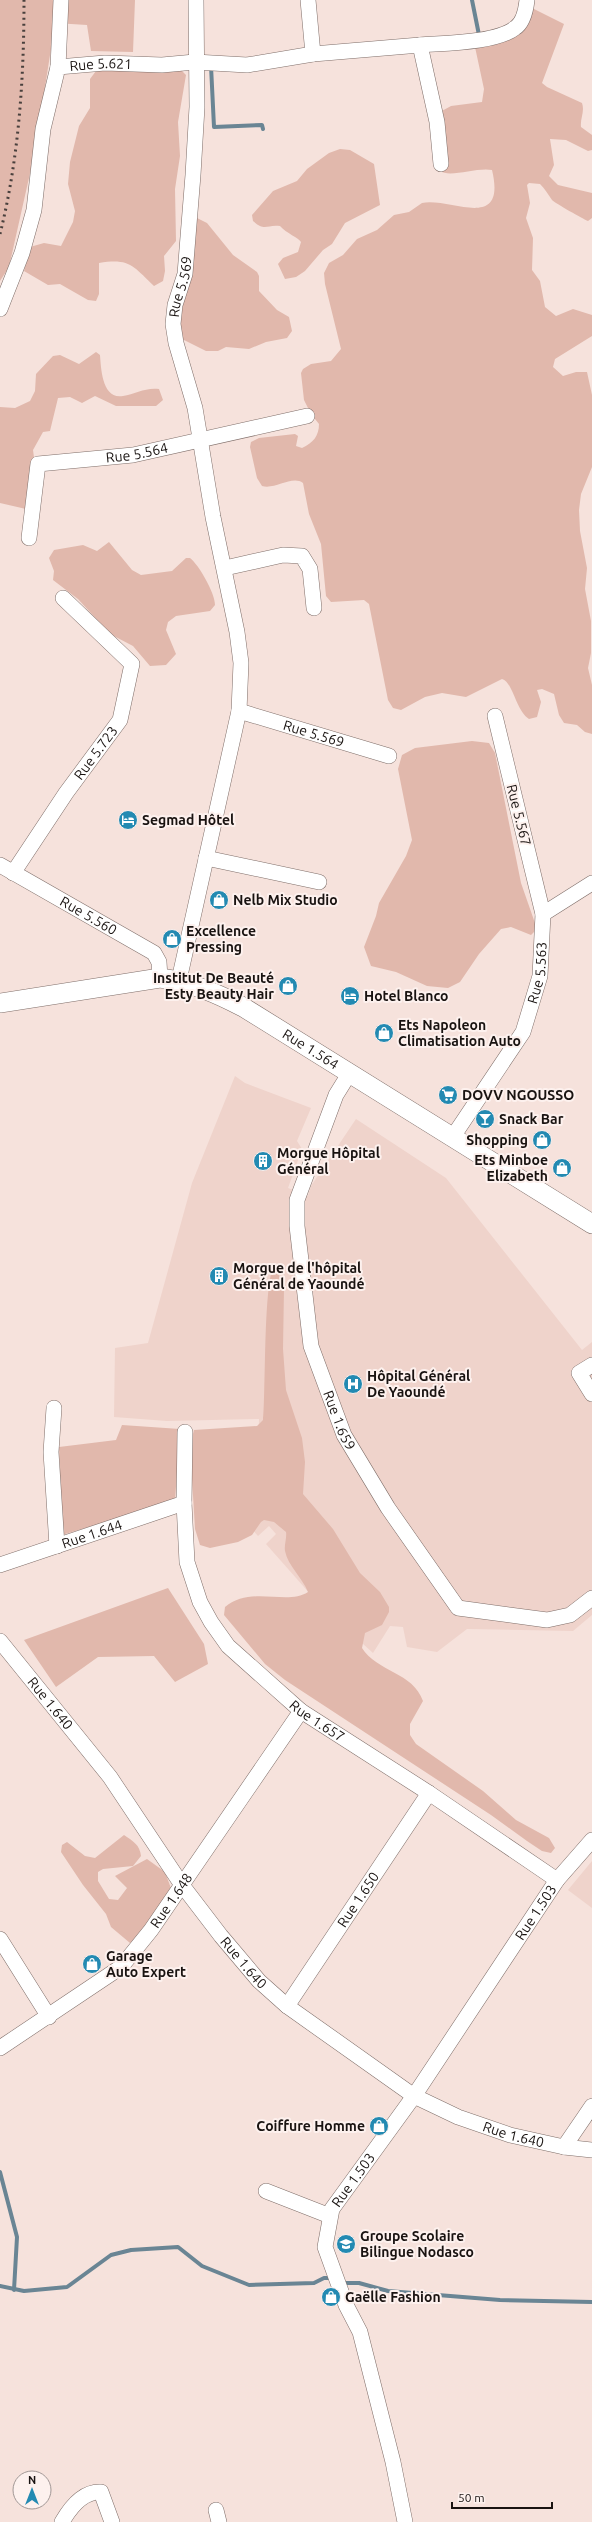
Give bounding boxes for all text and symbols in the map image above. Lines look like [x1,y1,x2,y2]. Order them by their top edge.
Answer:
street label: Rue 5.621 [69,55,132,74]
street label: Rue 5.569 [166,256,194,318]
street label: Rue 5.564 [105,439,169,466]
street label: Rue 5.569 [281,717,346,750]
street label: Rue 5.723 [71,723,121,783]
street label: Rue 5.567 [504,783,534,847]
hotel icon: Segmad Hôtel [117,809,139,831]
place label: Segmad Hôtel [142,812,234,828]
shop icon: Nelb Mix Studio [208,889,230,911]
place label: Nelb Mix Studio [233,892,338,908]
street label: Rue 5.560 [57,893,120,938]
place label: Excellence Pressing [186,923,256,955]
shop icon: Excellence Pressing [161,928,183,950]
street label: Rue 5.563 [524,941,550,1006]
place label: Institut De Beauté Esty Beauty Hair [153,970,274,1002]
shop icon: Institut De Beauté Esty Beauty Hair [277,975,299,997]
hotel icon: Hotel Blanco [339,985,361,1007]
place label: Hotel Blanco [364,988,449,1004]
place label: Ets Napoleon Climatisation Auto [398,1017,521,1049]
shop icon: Ets Napoleon Climatisation Auto [373,1022,395,1044]
street label: Rue 1.564 [280,1026,342,1072]
supermarket icon: DOVV NGOUSSO [437,1084,459,1106]
place label: DOVV NGOUSSO [462,1087,574,1103]
bar icon: Snack Bar [474,1108,496,1130]
place label: Snack Bar [499,1111,564,1127]
shop icon: Shopping [531,1129,553,1151]
place label: Shopping [466,1132,528,1148]
place label: Morgue Hôpital Général [277,1145,380,1177]
building icon: Morgue Hôpital Général [252,1150,274,1172]
place label: Ets Minboe Elizabeth [474,1152,548,1184]
shop icon: Ets Minboe Elizabeth [551,1157,573,1179]
place label: Morgue de l'hôpital Général de Yaoundé [233,1260,365,1292]
building icon: Morgue de l'hôpital Général de Yaoundé [208,1265,230,1287]
place label: Hôpital Général De Yaoundé [367,1368,470,1400]
hospital icon: Hôpital Général De Yaoundé [342,1373,364,1395]
street label: Rue 1.659 [320,1388,359,1453]
street label: Rue 1.644 [60,1516,124,1552]
street label: Rue 1.640 [24,1674,76,1733]
street label: Rue 1.657 [286,1697,348,1745]
street label: Rue 1.650 [334,1869,382,1930]
street label: Rue 1.648 [147,1870,196,1931]
street label: Rue 1.503 [512,1882,560,1943]
street label: Rue 1.640 [217,1934,270,1992]
place label: Garage Auto Expert [106,1948,186,1980]
shop icon: Garage Auto Expert [81,1953,103,1975]
shop icon: Coiffure Homme [368,2115,390,2137]
place label: Coiffure Homme [256,2118,365,2134]
street label: Rue 1.640 [481,2118,546,2150]
street label: Rue 1.503 [328,2150,378,2210]
place label: Groupe Scolaire Bilingue Nodasco [360,2228,474,2260]
school or university icon: Groupe Scolaire Bilingue Nodasco [335,2233,357,2255]
shop icon: Gaëlle Fashion [320,2286,342,2308]
place label: Gaëlle Fashion [345,2289,441,2305]
north arrow [12,2470,52,2510]
text: N [28,2474,36,2486]
scale bar [452,2484,552,2510]
text: 50 m [458,2491,485,2504]

